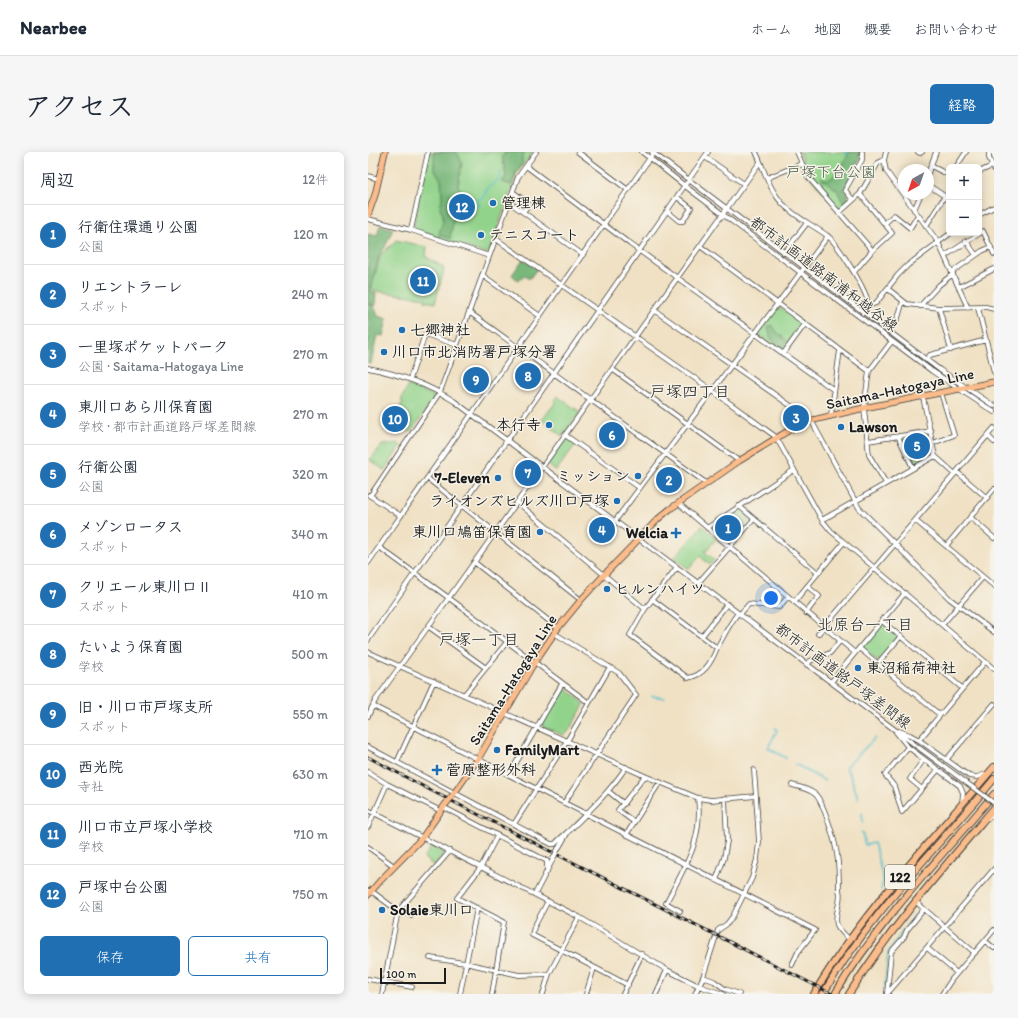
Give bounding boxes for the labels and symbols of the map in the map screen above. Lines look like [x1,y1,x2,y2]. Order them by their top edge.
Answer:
park label: 戸塚下台公園 [786,163,876,181]
north arrow [898,164,934,200]
pin: 12 [449,192,475,222]
place label: 管理棟 [501,194,546,212]
marker: 管理棟 [488,198,498,208]
street label: 都市計画道路南浦和越谷線 [747,213,901,335]
place label: テニスコート [489,226,579,244]
marker: テニスコート [476,230,486,240]
pin: 11 [410,266,436,296]
place label: 七郷神社 [410,321,470,339]
marker: 七郷神社 [397,325,407,335]
place label: 川口市北消防署戸塚分署 [392,343,557,361]
marker: 川口市北消防署戸塚分署 [379,347,389,357]
pin: 8 [515,361,541,391]
pin: 9 [463,365,489,395]
street label: Saitama-Hatogaya Line [824,365,976,413]
district label: 戸塚四丁目 [650,382,730,401]
pin: 3 [783,403,809,433]
pin: 10 [382,404,408,434]
place label: 本行寺 [496,416,541,434]
place label: Lawson [849,418,898,436]
marker: 本行寺 [544,420,554,430]
pin: 6 [599,420,625,450]
marker: Lawson [836,422,846,432]
pin: 5 [904,431,930,461]
pin: 7 [515,458,541,488]
pin: 2 [656,465,682,495]
place label: ミッション [556,467,630,485]
place label: 7-Eleven [433,469,490,487]
marker: ミッション [633,471,643,481]
marker: 7-Eleven [493,473,503,483]
place label: ライオンズヒルズ川口戸塚 [429,492,609,510]
marker: ライオンズヒルズ川口戸塚 [612,496,622,506]
pin: 1 [715,513,741,543]
pin: 4 [589,515,615,545]
place label: 東川口鳩笛保育園 [412,523,532,541]
place label: Welcia [626,524,668,542]
marker: 東川口鳩笛保育園 [535,527,545,537]
marker: Welcia [671,528,681,538]
place label: ヒルンハイツ [615,580,705,598]
marker: ヒルンハイツ [602,584,612,594]
your location [761,588,781,608]
street label: Saitama-Hatogaya Line [465,611,561,749]
district label: 北原台一丁目 [817,615,913,634]
street label: 都市計画道路戸塚差間線 [772,619,914,733]
district label: 戸塚一丁目 [439,630,519,649]
place label: 東沼稲荷神社 [866,659,956,677]
marker: 東沼稲荷神社 [853,663,863,673]
place label: FamilyMart [505,741,580,760]
marker: FamilyMart [492,745,502,755]
place label: 菅原整形外科 [446,761,536,779]
marker: 菅原整形外科 [431,764,443,776]
road number: 122 [885,865,915,889]
place label: Solaie東川口 [390,901,474,919]
marker: Solaie東川口 [377,905,387,915]
scale bar [380,966,446,985]

